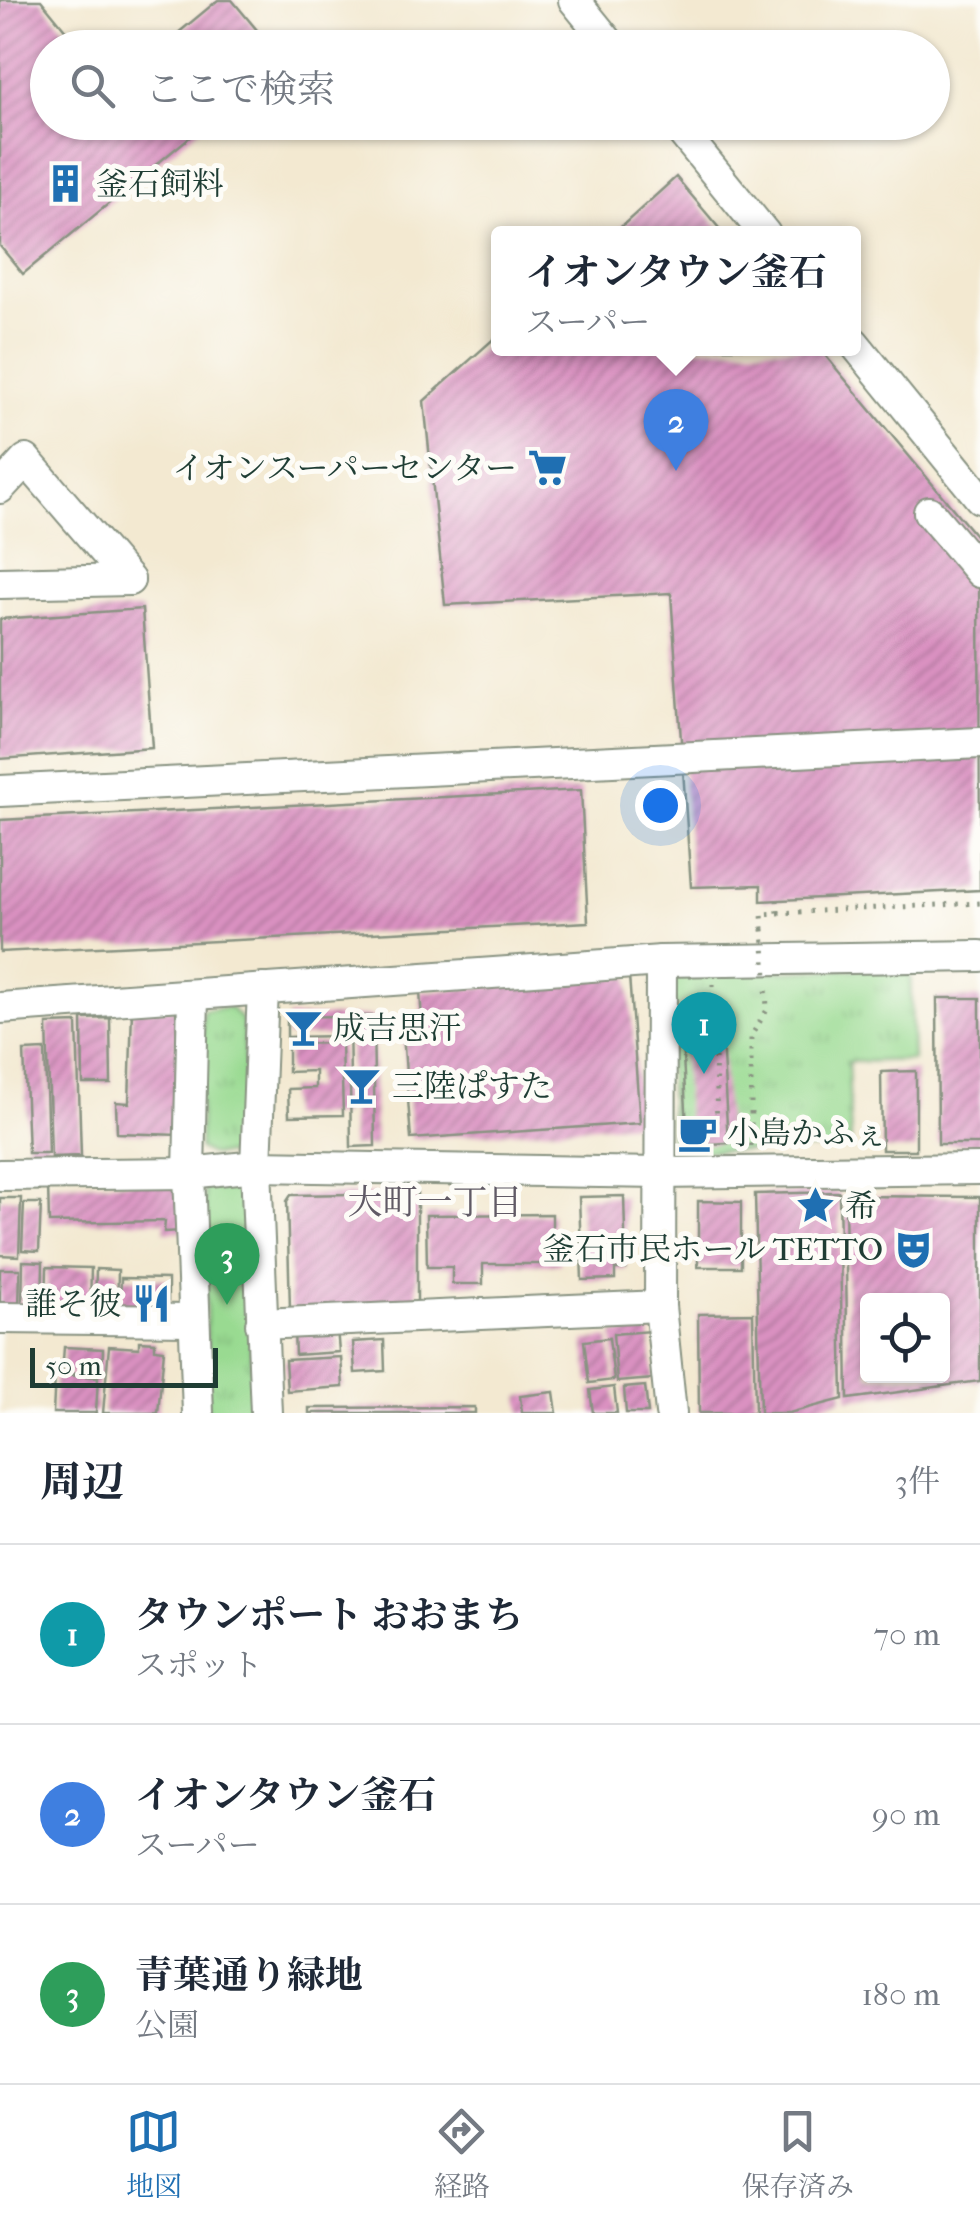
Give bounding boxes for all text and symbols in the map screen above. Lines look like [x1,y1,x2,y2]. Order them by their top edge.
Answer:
search box [30,30,950,140]
icon: search [65,58,120,113]
text: ここで検索 [145,67,335,112]
building icon: 釜石飼料 [45,163,87,205]
place label: 釜石飼料 [96,166,224,203]
popup [491,226,861,356]
text: イオンタウン釜石 [525,250,827,295]
text: スーパー [525,304,650,341]
pin: 2 [644,388,708,471]
supermarket icon: イオンスーパーセンター [526,447,568,489]
place label: イオンスーパーセンター [172,450,517,487]
your location [635,780,686,831]
pin: 1 [672,992,736,1074]
bar icon: 成吉思汗 [282,1007,324,1049]
place label: 成吉思汗 [333,1010,461,1047]
bar icon: 三陸ぱすた [341,1065,383,1107]
place label: 三陸ぱすた [392,1068,552,1105]
cafe icon: 小島かふぇ [676,1112,718,1154]
place label: 小島かふぇ [727,1115,887,1152]
district label: 大町一丁目 [347,1182,523,1223]
place icon: 希 [794,1185,836,1227]
place label: 希 [845,1188,877,1225]
pin: 3 [194,1222,260,1305]
theatre icon: 釜石市民ホール TETTO [892,1228,934,1270]
place label: 釜石市民ホール TETTO [542,1231,883,1268]
restaurant icon: 誰そ彼 [130,1283,172,1325]
place label: 誰そ彼 [25,1286,121,1323]
map controls [860,1293,950,1383]
button: locate [860,1293,950,1383]
scale bar [30,1343,218,1388]
text: 50 m [45,1349,102,1382]
text: 周辺 [40,1458,124,1507]
text: 3件 [895,1463,940,1500]
text: タウンポート おおまち [135,1593,523,1638]
text: 1 [67,1616,78,1653]
text: 70 m [874,1616,940,1653]
text: スポット [135,1647,263,1684]
text: イオンタウン釜石 [135,1773,436,1818]
text: 2 [64,1796,81,1833]
text: 90 m [872,1796,940,1833]
text: スーパー [135,1827,260,1864]
text: 青葉通り緑地 [135,1953,363,1998]
text: 3 [66,1976,79,2013]
text: 180 m [861,1976,940,2013]
text: 公園 [135,2007,199,2044]
tab: 地図 [126,2104,182,2204]
tab: 経路 [434,2104,490,2204]
tab: 保存済み [742,2104,854,2204]

